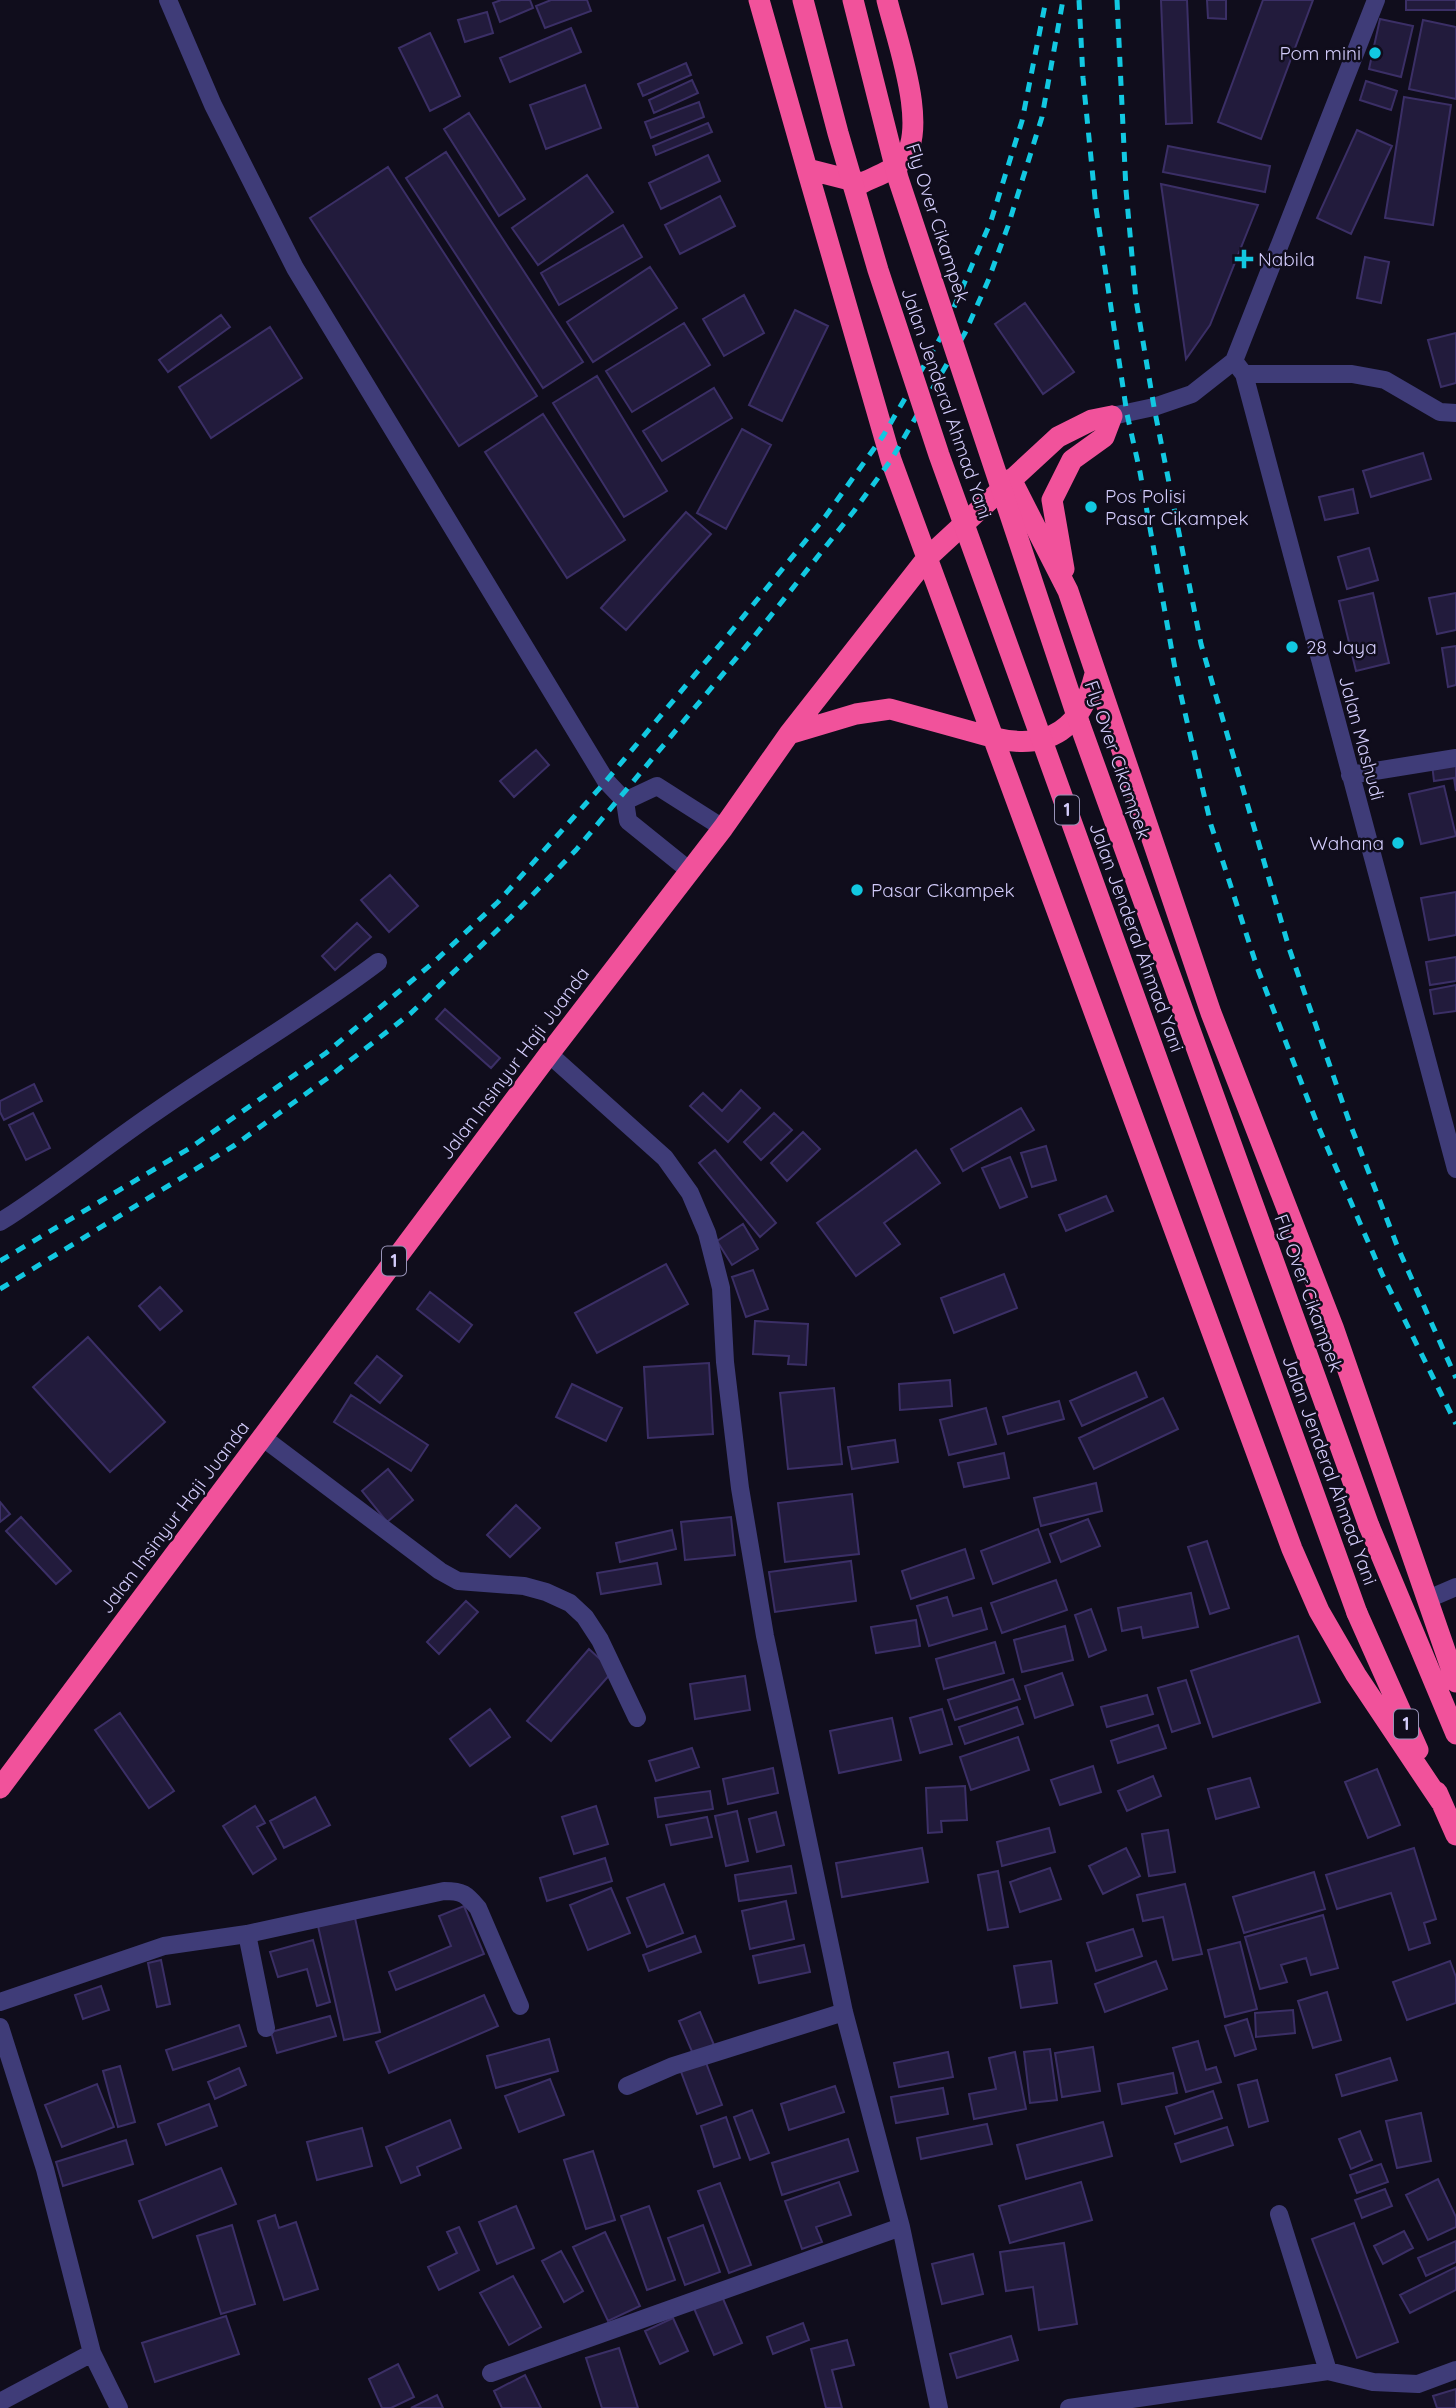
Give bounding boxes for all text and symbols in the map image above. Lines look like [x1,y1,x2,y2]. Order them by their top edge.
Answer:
place label: Pom mini [1279,41,1361,65]
marker: Pom mini [1367,45,1383,61]
street label: Fly Over Cikampek [901,140,975,306]
place label: Nabila [1258,247,1315,271]
marker: Nabila [1236,251,1252,267]
street label: Jalan Jenderal Ahmad Yani [896,284,998,522]
place label: Pos Polisi Pasar Cikampek [1105,484,1249,530]
marker: Pos Polisi Pasar Cikampek [1083,499,1099,515]
place label: 28 Jaya [1306,635,1377,659]
marker: 28 Jaya [1284,639,1300,655]
street label: Jalan Mashudi [1334,673,1390,803]
street label: Fly Over Cikampek [1080,677,1156,843]
road number: 1 [1055,796,1079,824]
street label: Jalan Jenderal Ahmad Yani [1084,819,1190,1055]
place label: Wahana [1310,831,1384,855]
marker: Wahana [1390,835,1406,851]
place label: Pasar Cikampek [871,878,1015,902]
marker: Pasar Cikampek [849,882,865,898]
street label: Jalan Insinyur Haji Juanda [434,962,594,1164]
street label: Fly Over Cikampek [1269,1211,1349,1375]
road number: 1 [382,1246,406,1276]
street label: Jalan Jenderal Ahmad Yani [1277,1352,1383,1588]
street label: Jalan Insinyur Haji Juanda [94,1416,254,1618]
road number: 1 [1394,1709,1418,1738]

